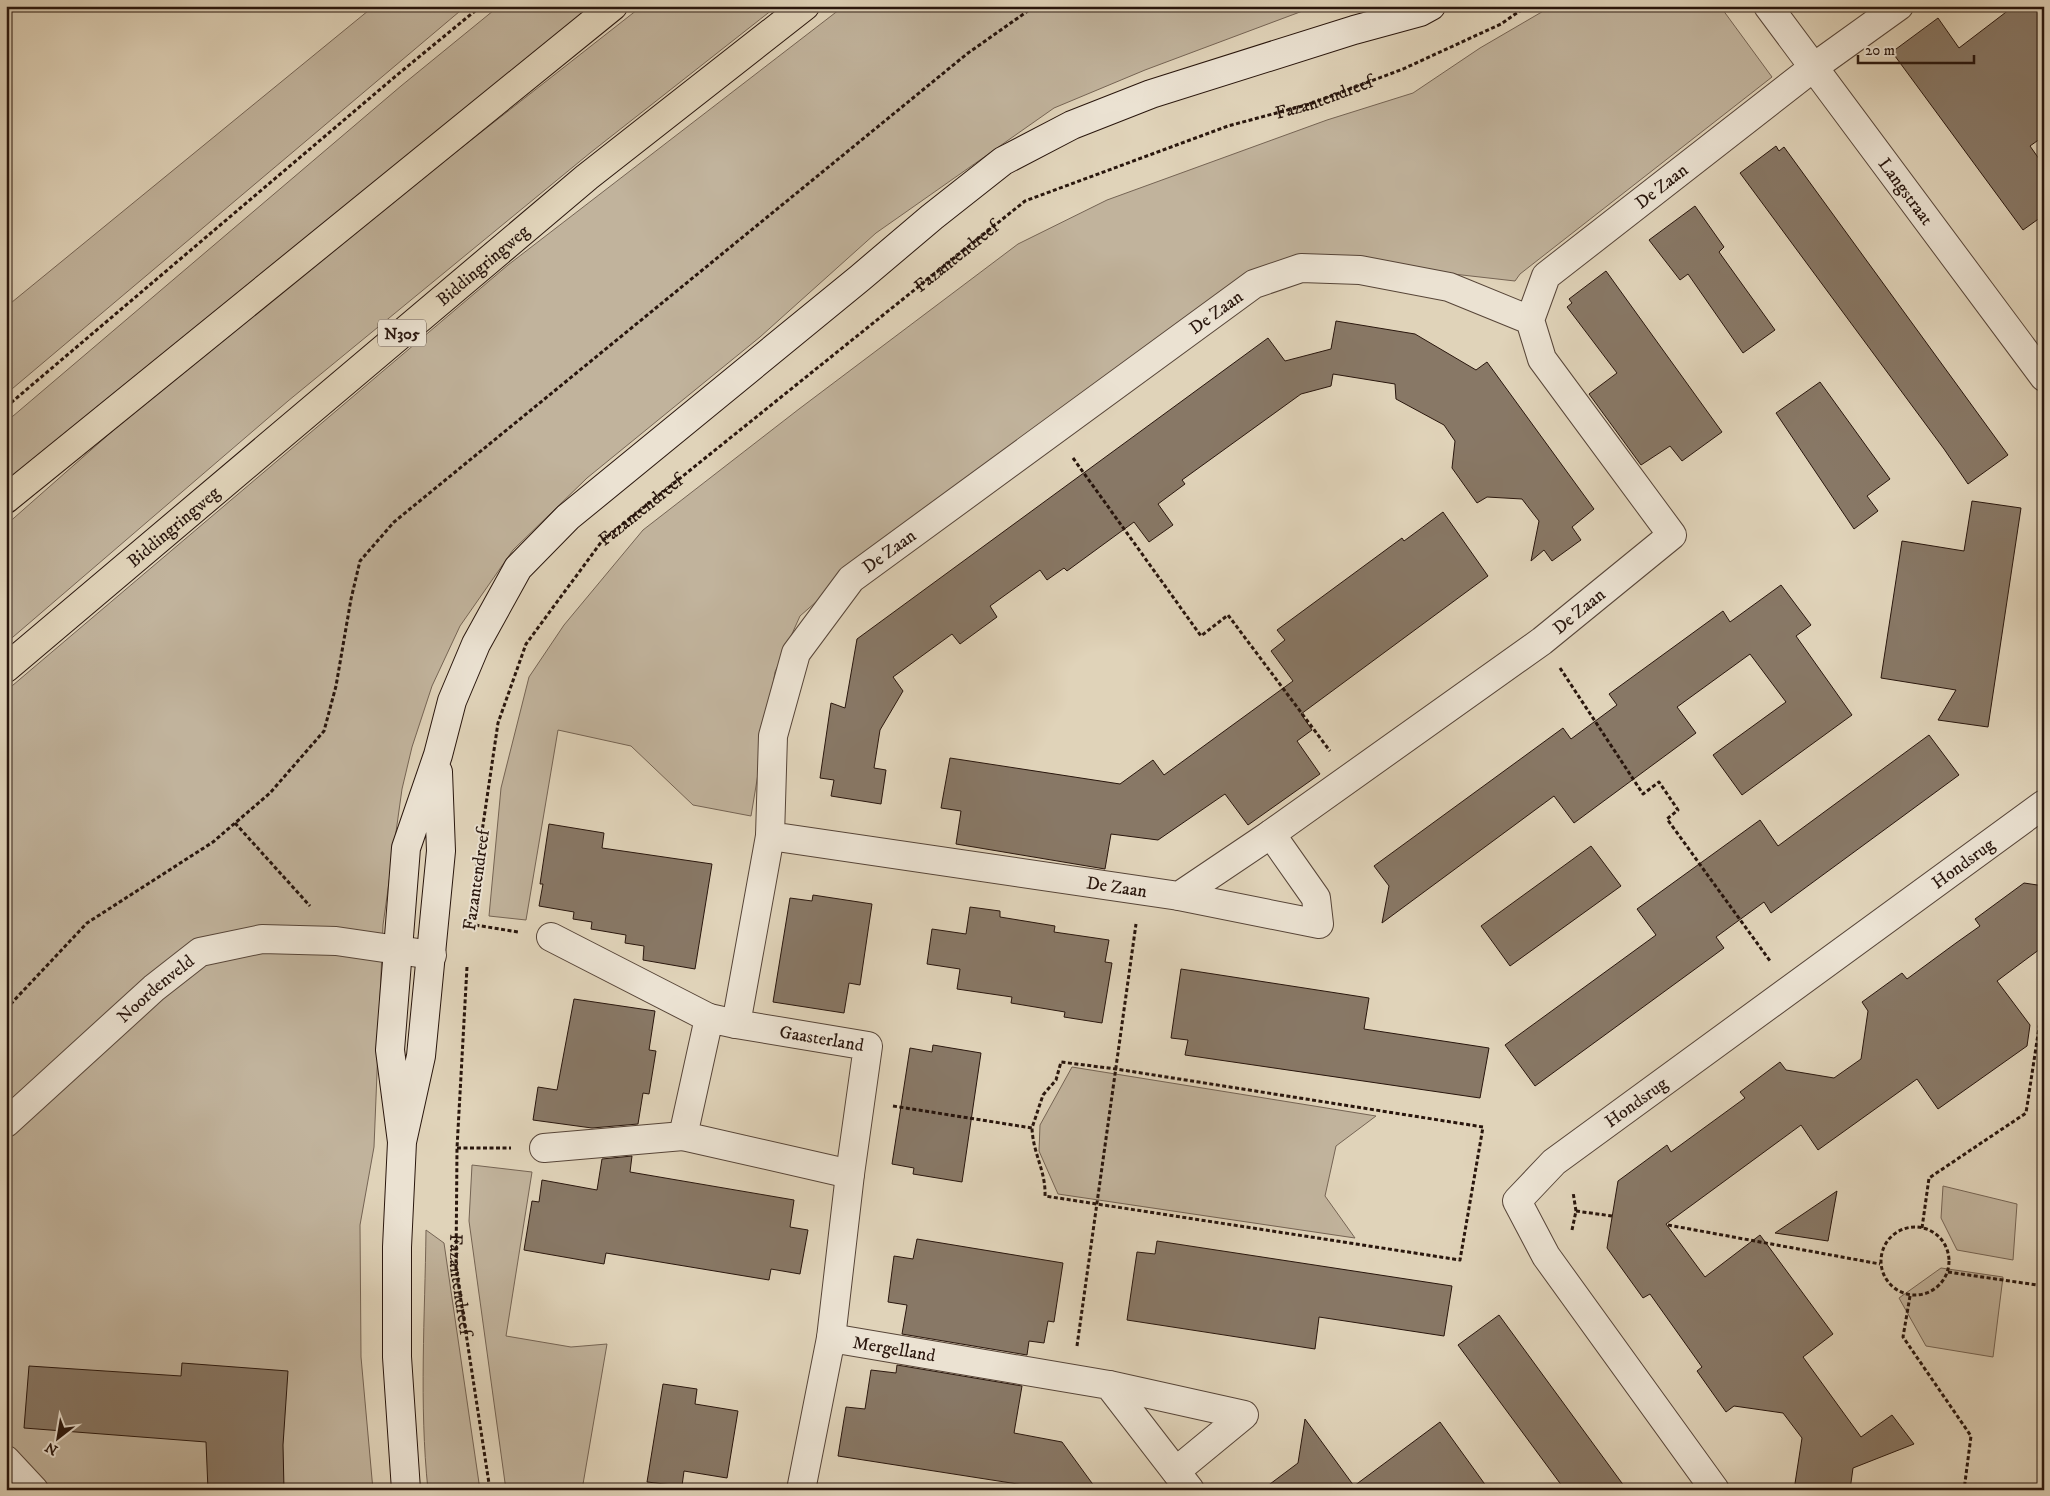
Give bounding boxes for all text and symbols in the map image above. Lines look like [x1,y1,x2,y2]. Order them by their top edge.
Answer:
scale bar [1858,32,1974,64]
text: 20 m [1865,41,1895,60]
street label: Fazantendreef [1273,70,1379,125]
street label: Langstraat [1873,154,1937,230]
street label: De Zaan [1631,159,1693,214]
street label: Fazantendreef [910,215,1006,298]
street label: Biddingringweg [432,221,534,311]
street label: De Zaan [1185,286,1248,340]
road number: N305 [378,319,426,346]
street label: Fazantendreef [595,468,690,551]
street label: Biddingringweg [123,482,225,573]
street label: De Zaan [858,525,921,579]
street label: De Zaan [1549,584,1610,640]
street label: Fazantendreef [459,825,495,932]
street label: Hondsrug [1928,834,1999,894]
street label: De Zaan [1085,873,1149,903]
street label: Noordenveld [113,951,199,1028]
street label: Gaasterland [778,1021,865,1057]
street label: Hondsrug [1601,1073,1672,1133]
street label: Fazantendreef [444,1234,477,1340]
street label: Mergelland [851,1332,937,1367]
north arrow [32,1414,82,1464]
text: N [42,1437,61,1459]

